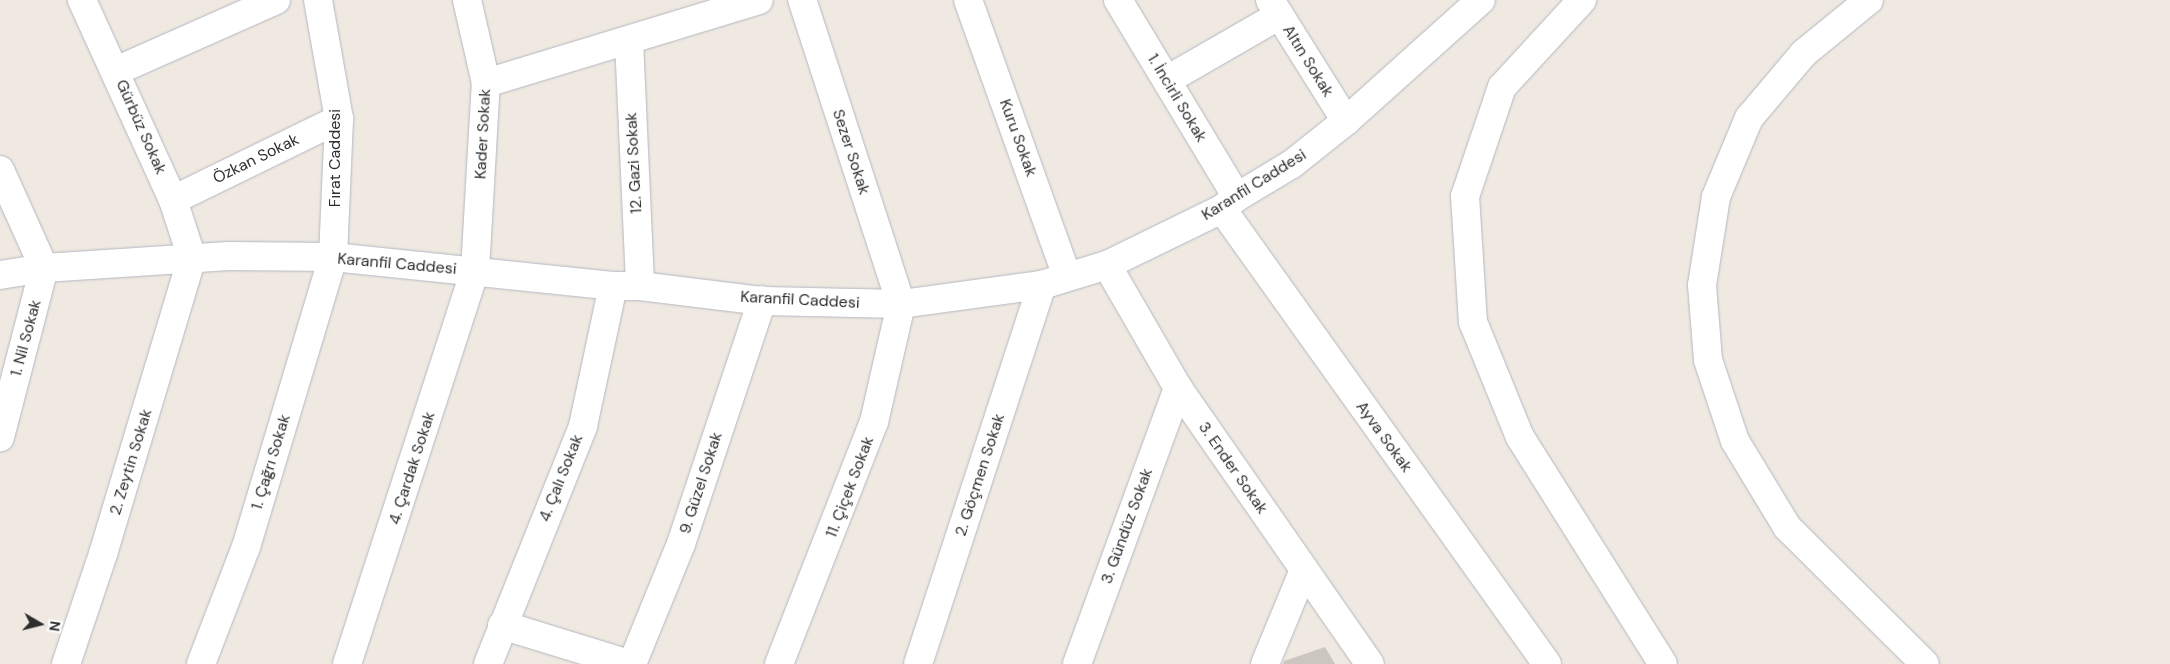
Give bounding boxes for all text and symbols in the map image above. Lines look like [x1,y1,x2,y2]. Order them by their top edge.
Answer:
street label: Altın Sokak [1278,22,1338,100]
street label: 1. İncirli Sokak [1143,50,1211,146]
street label: Gürbüz Sokak [112,77,170,177]
street label: Kader Sokak [471,88,495,180]
street label: Kuru Sokak [995,97,1041,179]
street label: Sezer Sokak [828,107,874,197]
street label: Fırat Caddesi [325,109,345,207]
street label: 12. Gazi Sokak [622,112,646,214]
street label: Özkan Sokak [210,130,302,188]
street label: Karanfil Caddesi [1198,145,1310,225]
street label: Karanfil Caddesi [337,249,457,279]
street label: Karanfil Caddesi [740,287,860,313]
street label: 1. Nil Sokak [7,298,45,378]
street label: Ayva Sokak [1352,398,1416,476]
street label: 2. Zeytin Sokak [106,407,156,517]
street label: 4. Çardak Sokak [385,409,439,527]
street label: 2. Göçmen Sokak [951,411,1009,539]
street label: 1. Çağrı Sokak [247,412,295,512]
street label: 3. Ender Sokak [1194,418,1272,518]
street label: 9. Güzel Sokak [675,430,727,536]
street label: 4. Çalı Sokak [535,432,587,524]
street label: 11. Çiçek Sokak [822,434,878,540]
street label: 3. Gündüz Sokak [1097,466,1157,586]
north arrow [15,599,65,649]
text: N [45,620,64,632]

